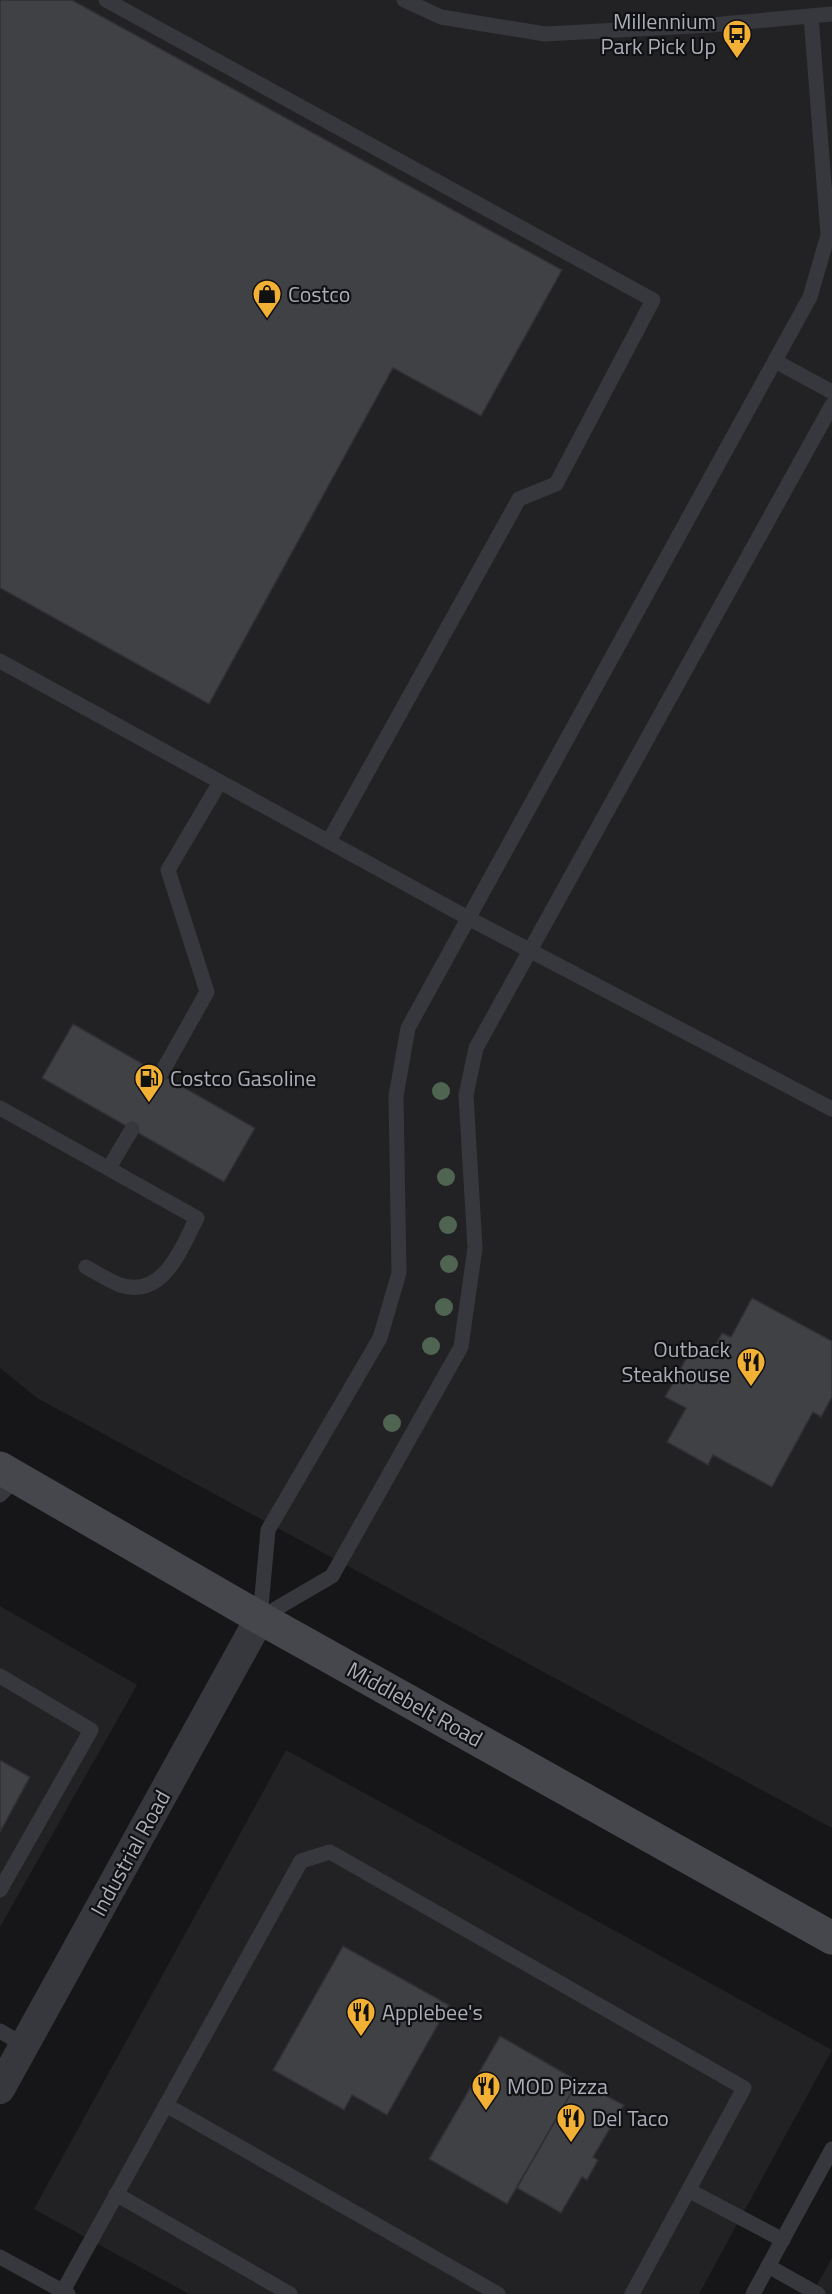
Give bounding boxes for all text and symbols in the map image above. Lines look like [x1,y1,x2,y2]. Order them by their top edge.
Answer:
place label: Millennium Park Pick Up [600,4,716,63]
bus stop icon: Millennium Park Pick Up [721,18,753,60]
place label: Costco [288,277,350,311]
shop icon: Costco [251,278,283,320]
place label: Costco Gasoline [170,1061,316,1095]
fuel station icon: Costco Gasoline [133,1062,165,1104]
place label: Outback Steakhouse [621,1332,730,1391]
restaurant icon: Outback Steakhouse [735,1346,767,1388]
street label: Middlebelt Road [341,1653,489,1755]
street label: Industrial Road [81,1784,179,1922]
place label: Applebee's [382,1995,483,2029]
restaurant icon: Applebee's [345,1996,377,2038]
place label: MOD Pizza [507,2069,608,2103]
restaurant icon: MOD Pizza [470,2070,502,2112]
place label: Del Taco [592,2101,669,2135]
restaurant icon: Del Taco [555,2102,587,2144]

